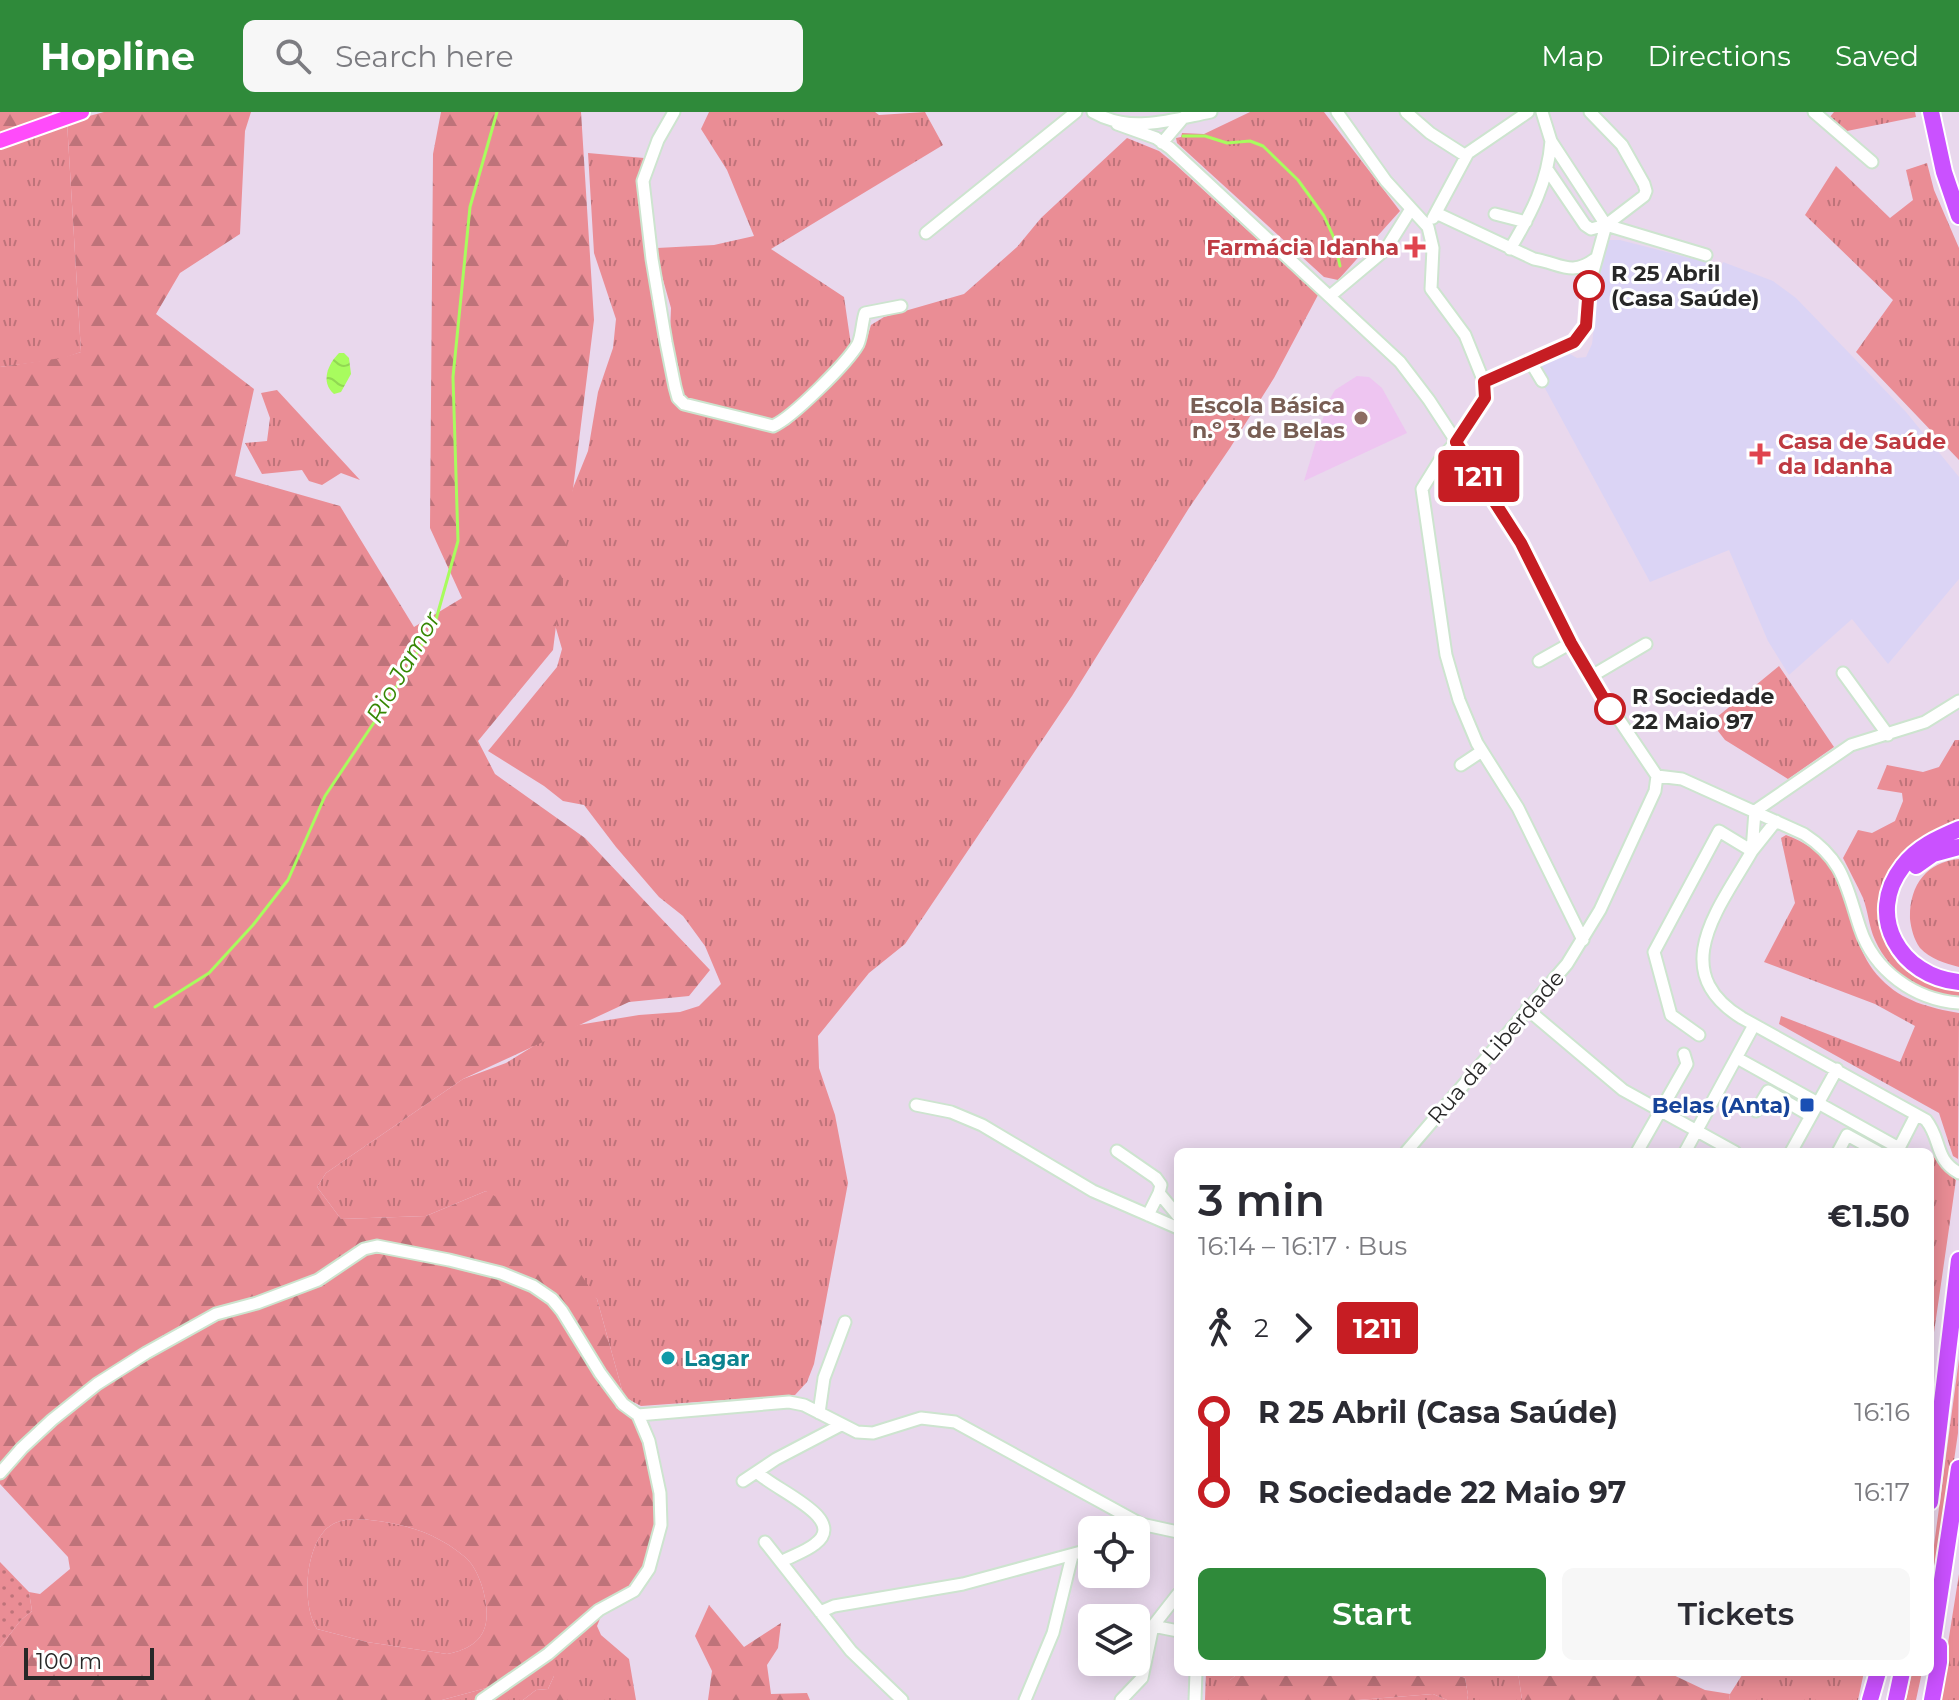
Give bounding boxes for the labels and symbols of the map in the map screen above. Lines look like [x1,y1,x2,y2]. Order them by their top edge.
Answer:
place label: Farmácia Idanha [1206,234,1399,261]
marker: Farmácia Idanha [1406,238,1424,256]
place label: R 25 Abril (Casa Saúde) [1611,260,1759,312]
marker: R 25 Abril (Casa Saúde) [1574,271,1604,301]
place label: Escola Básica n.º 3 de Belas [1190,392,1345,444]
marker: Escola Básica n.º 3 de Belas [1352,409,1370,427]
place label: Casa de Saúde da Idanha [1778,428,1946,480]
marker: Casa de Saúde da Idanha [1749,443,1771,465]
line badge: 1211 [1423,450,1535,502]
water label: Rio Jamor [360,605,447,728]
place label: R Sociedade 22 Maio 97 [1632,683,1774,735]
marker: R Sociedade 22 Maio 97 [1595,694,1625,724]
street label: Rua da Liberdade [1422,965,1570,1129]
place label: Belas (Anta) [1652,1092,1791,1119]
marker: Belas (Anta) [1798,1096,1816,1114]
place label: Lagar [684,1345,750,1372]
marker: Lagar [659,1349,677,1367]
scale bar [24,1644,154,1680]

